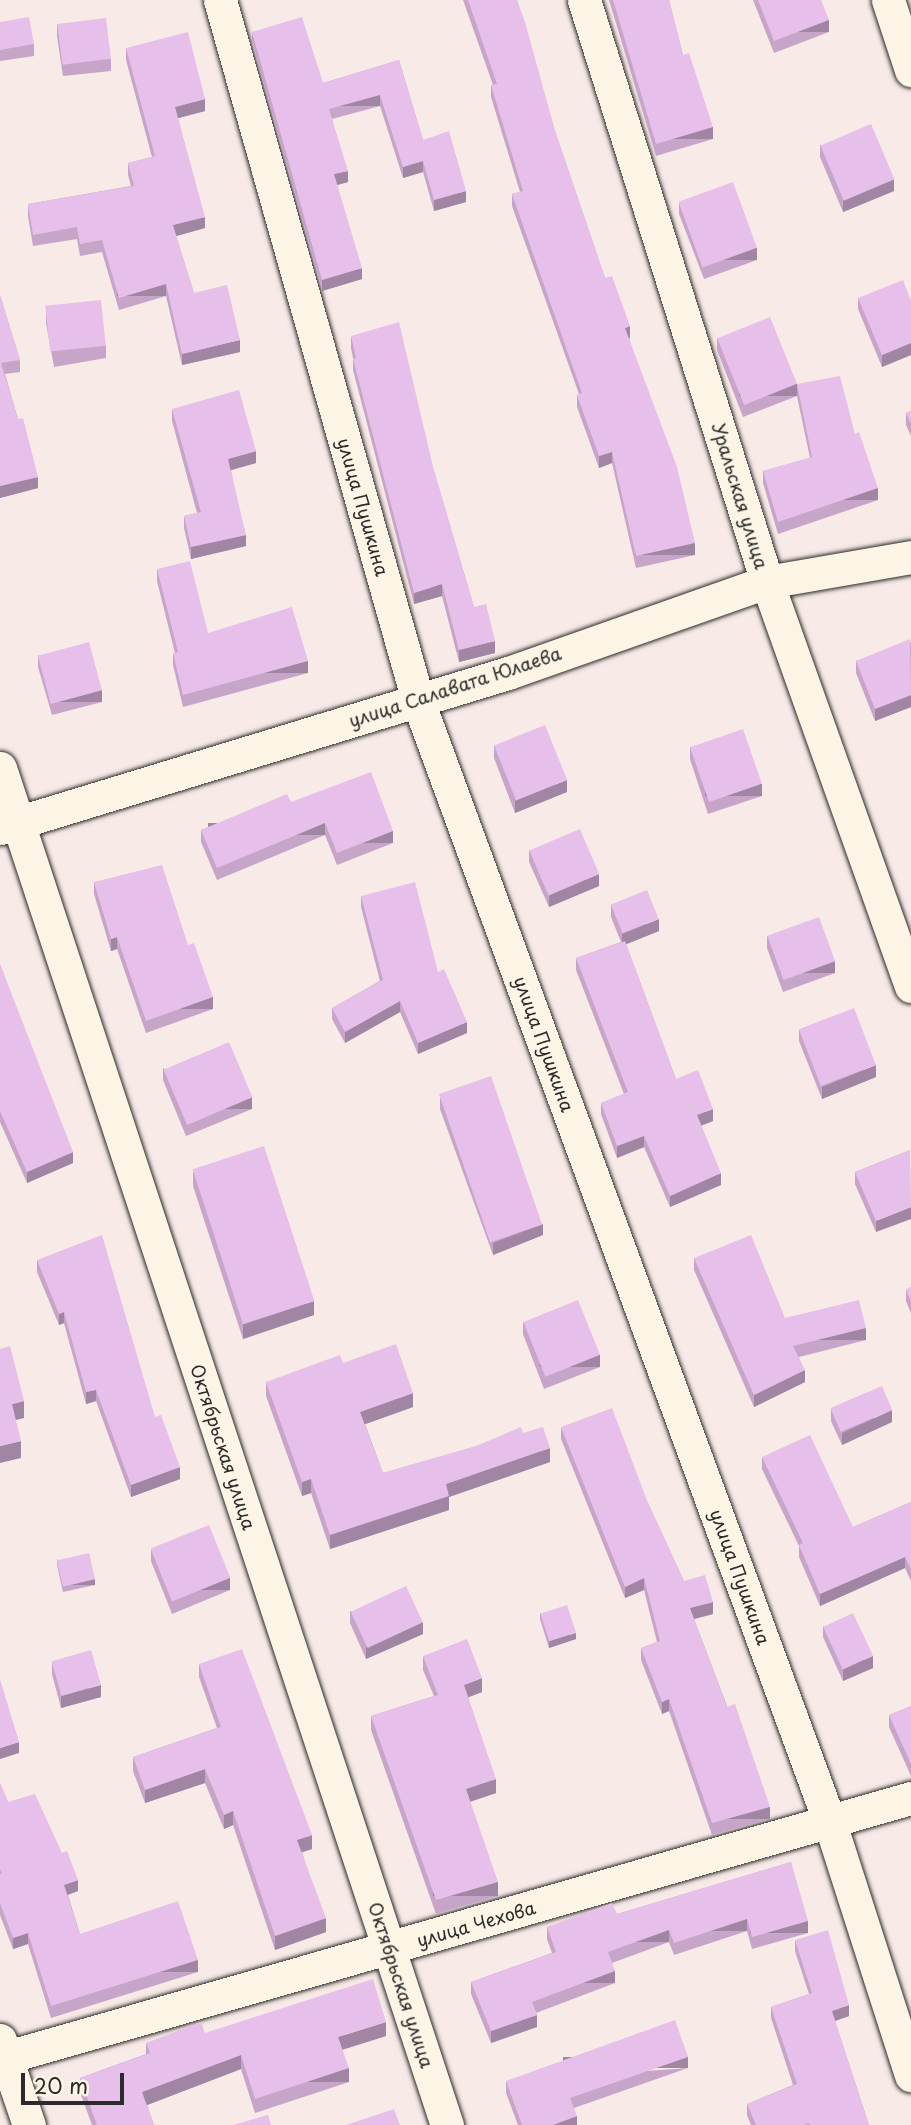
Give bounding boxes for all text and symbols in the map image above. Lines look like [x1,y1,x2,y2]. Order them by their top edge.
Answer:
street label: Уральская улица [707,420,773,572]
street label: улица Пушкина [333,435,393,579]
street label: улица Салавата Юлаева [345,642,565,732]
street label: улица Пушкина [509,973,579,1115]
street label: Октябрьская улица [186,1361,260,1533]
street label: улица Пушкина [705,1506,775,1648]
street label: улица Чехова [414,1897,538,1951]
street label: Октябрьская улица [364,1899,438,2071]
scale bar [24,2058,128,2102]
text: 20 m [34,2069,88,2101]

